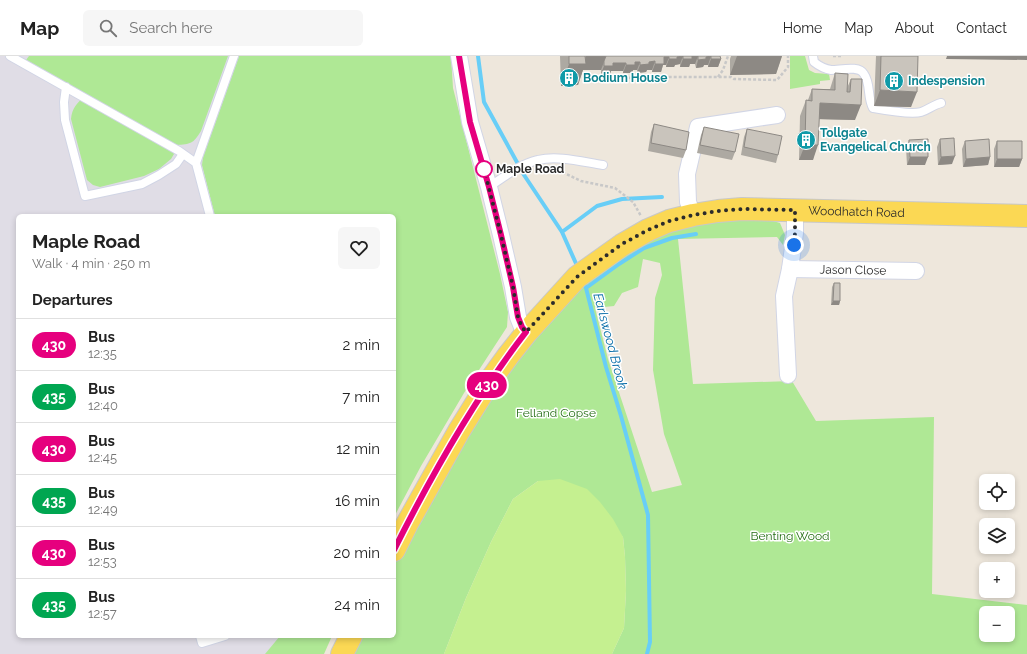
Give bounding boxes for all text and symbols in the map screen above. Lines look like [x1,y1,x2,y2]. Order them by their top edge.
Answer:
search box [83,10,363,46]
text: Map [20,17,59,39]
icon: search [97,17,119,39]
text: Search here [129,19,213,37]
text: Home [783,20,822,36]
text: Map [844,20,873,36]
text: About [895,20,934,36]
text: Contact [956,20,1007,36]
building icon: Bodium House [558,67,580,89]
building icon: Indespension [883,70,905,92]
place label: Bodium House [583,71,667,85]
place label: Indespension [908,74,985,88]
place label: Tollgate Evangelical Church [820,126,931,154]
building icon: Tollgate Evangelical Church [795,129,817,151]
marker: Maple Road [475,160,493,178]
place label: Maple Road [496,162,565,176]
street label: Woodhatch Road [808,204,905,220]
button: heart [338,227,380,269]
text: Maple Road [32,230,140,252]
your location [784,235,804,255]
text: Walk · 4 min · 250 m [32,256,150,271]
street label: Jason Close [820,262,886,278]
text: Departures [32,291,113,309]
water label: Earlswood Brook [590,291,631,391]
text: Bus [88,328,115,346]
text: 2 min [343,336,380,354]
text: 430 [42,337,66,353]
text: 12:35 [88,346,117,361]
line badge: 430 [464,372,510,398]
text: 430 [475,377,499,393]
text: Bus [88,380,115,398]
text: 7 min [342,388,380,406]
text: 435 [42,389,66,405]
text: 12:40 [88,398,118,413]
park label: Felland Copse [516,406,596,420]
text: Bus [88,432,115,450]
text: 12 min [336,440,380,458]
text: 430 [42,441,66,457]
text: 12:45 [88,450,117,465]
map controls [979,474,1015,642]
button: locate [979,474,1015,510]
text: Bus [88,484,115,502]
text: 16 min [335,492,380,510]
text: 435 [42,493,66,509]
text: 12:49 [88,502,118,517]
button: layers [979,518,1015,554]
park label: Benting Wood [750,529,830,543]
text: Bus [88,536,115,554]
text: 20 min [333,544,380,562]
text: 430 [42,545,66,561]
text: 12:53 [88,554,117,569]
button: + [979,562,1015,598]
text: Bus [88,588,115,606]
text: 24 min [334,596,380,614]
text: 435 [42,597,66,613]
text: 12:57 [88,606,117,621]
button: − [979,606,1015,642]

